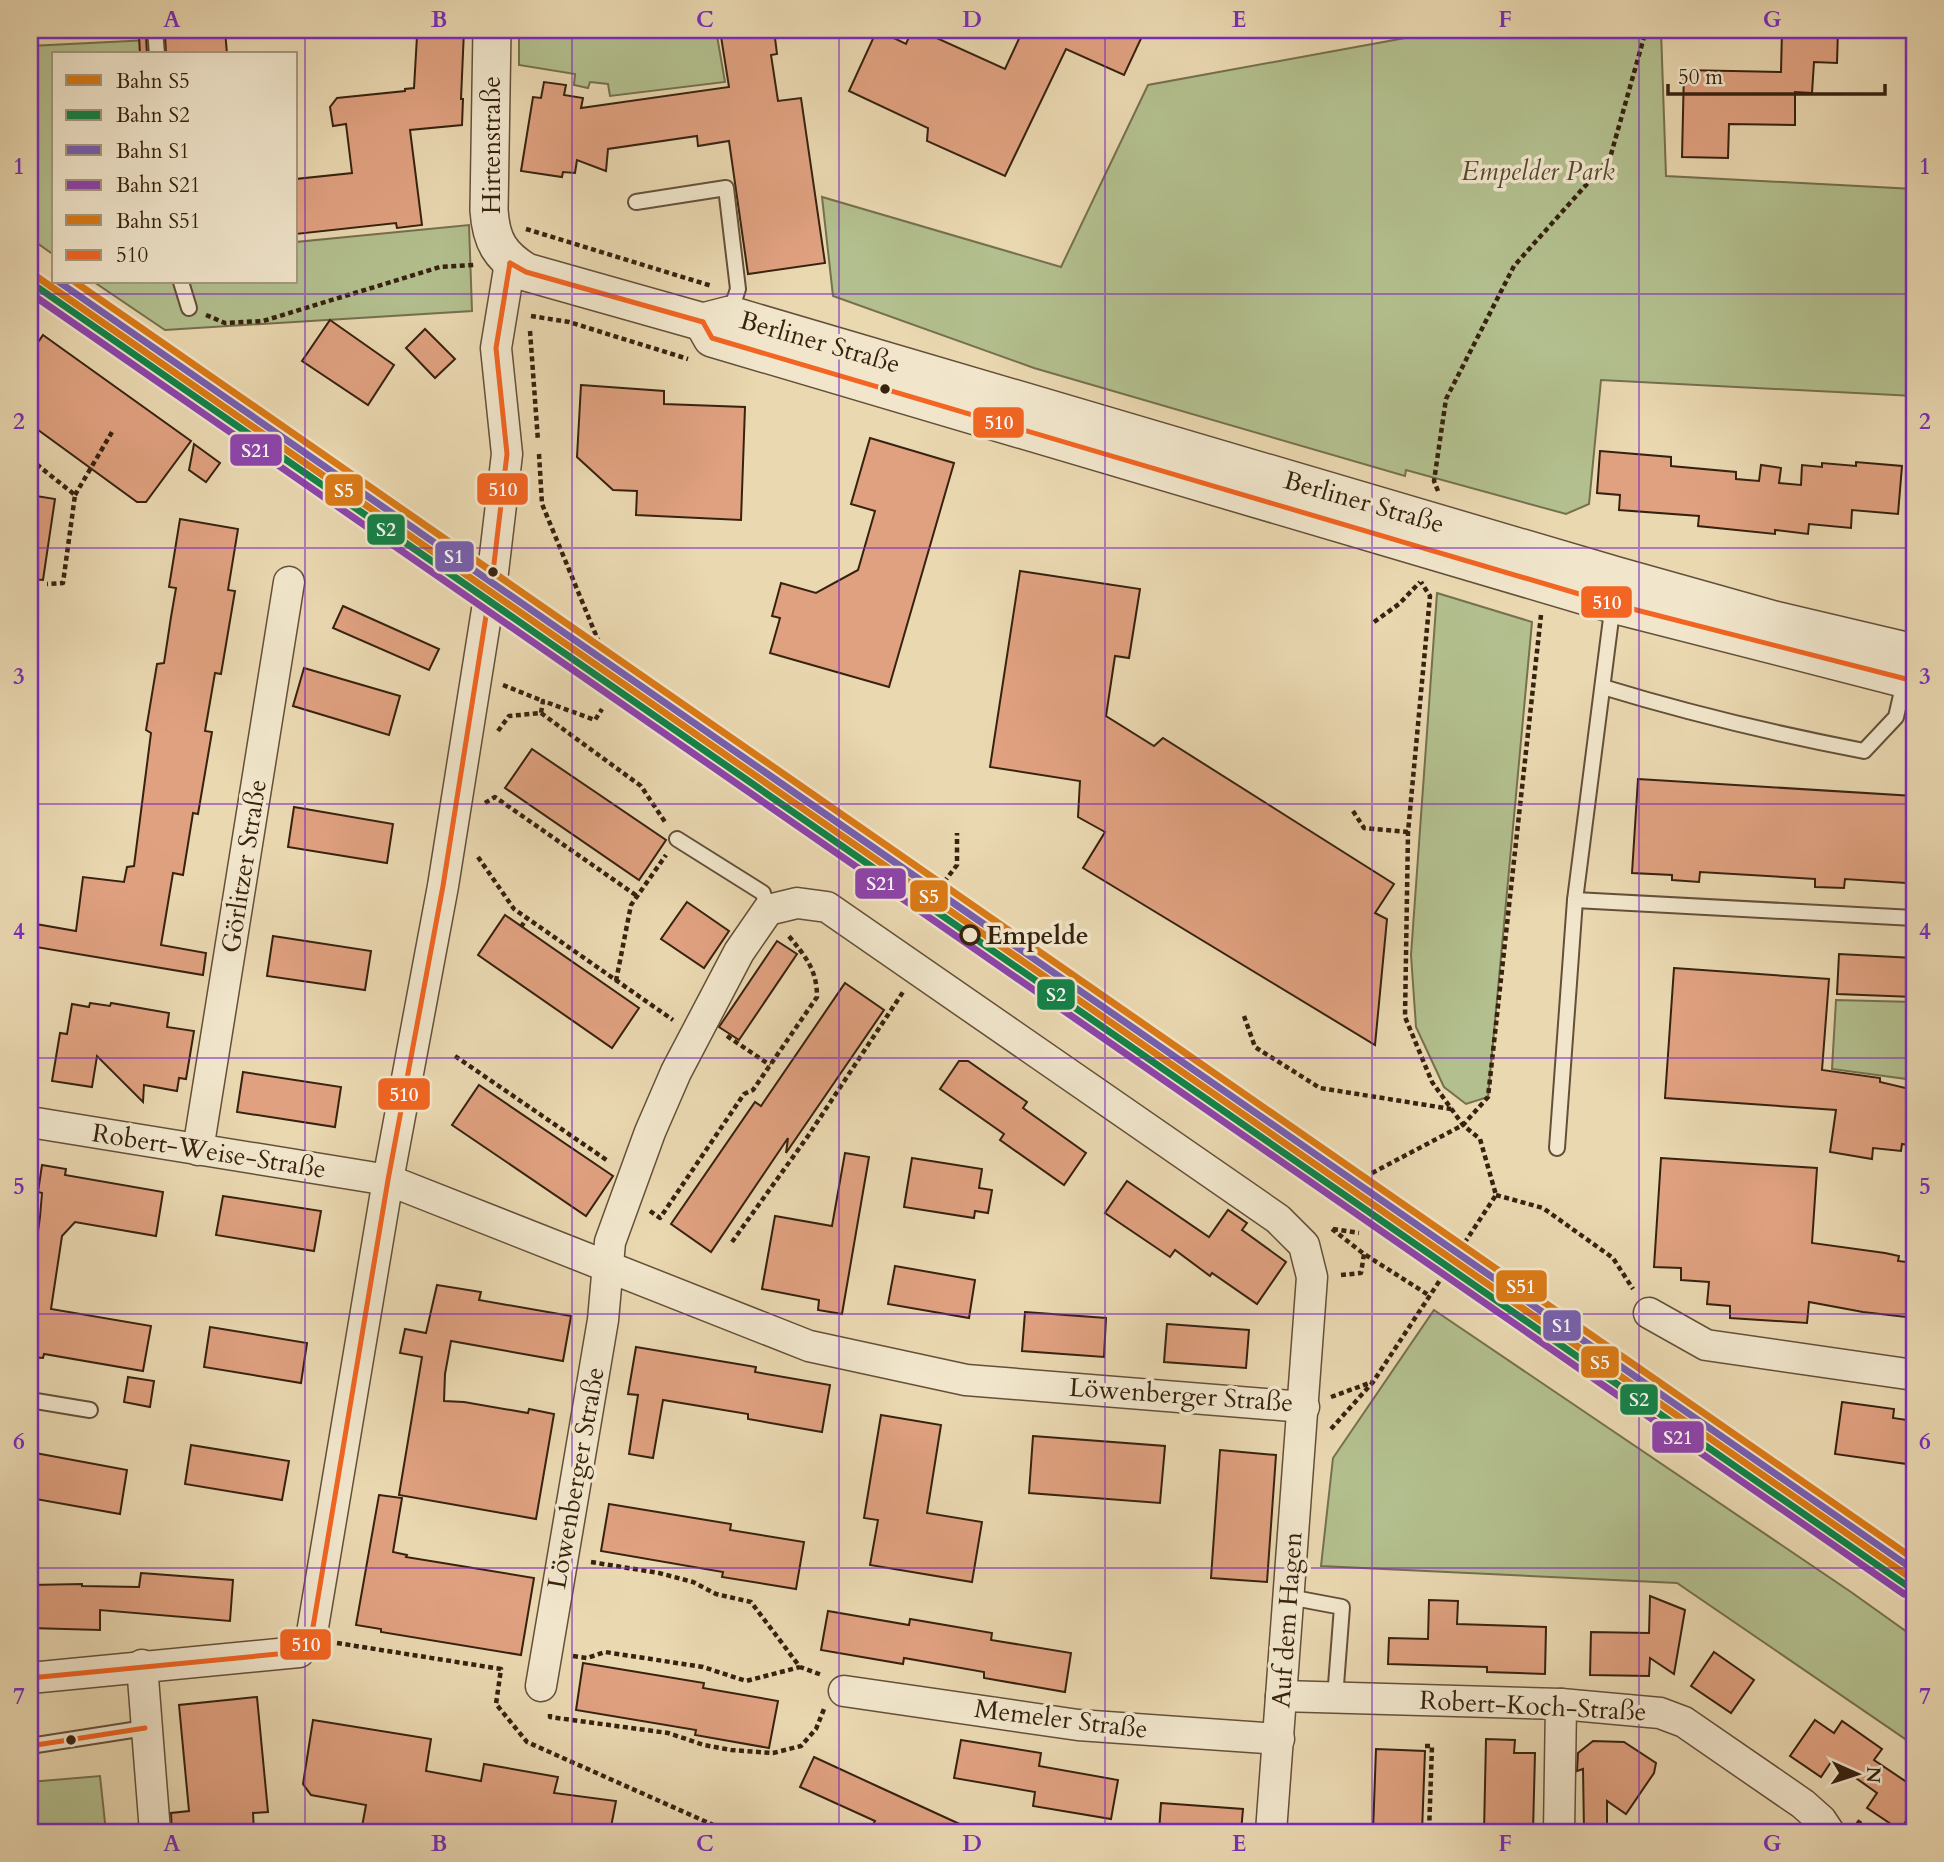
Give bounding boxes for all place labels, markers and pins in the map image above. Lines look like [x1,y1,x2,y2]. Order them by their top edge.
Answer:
unlabelled marker [878,382,892,396]
unlabelled marker [486,565,500,579]
place label: Empelde [986,918,1089,953]
marker: Empelde [960,925,980,945]
unlabelled marker [64,1733,78,1747]

